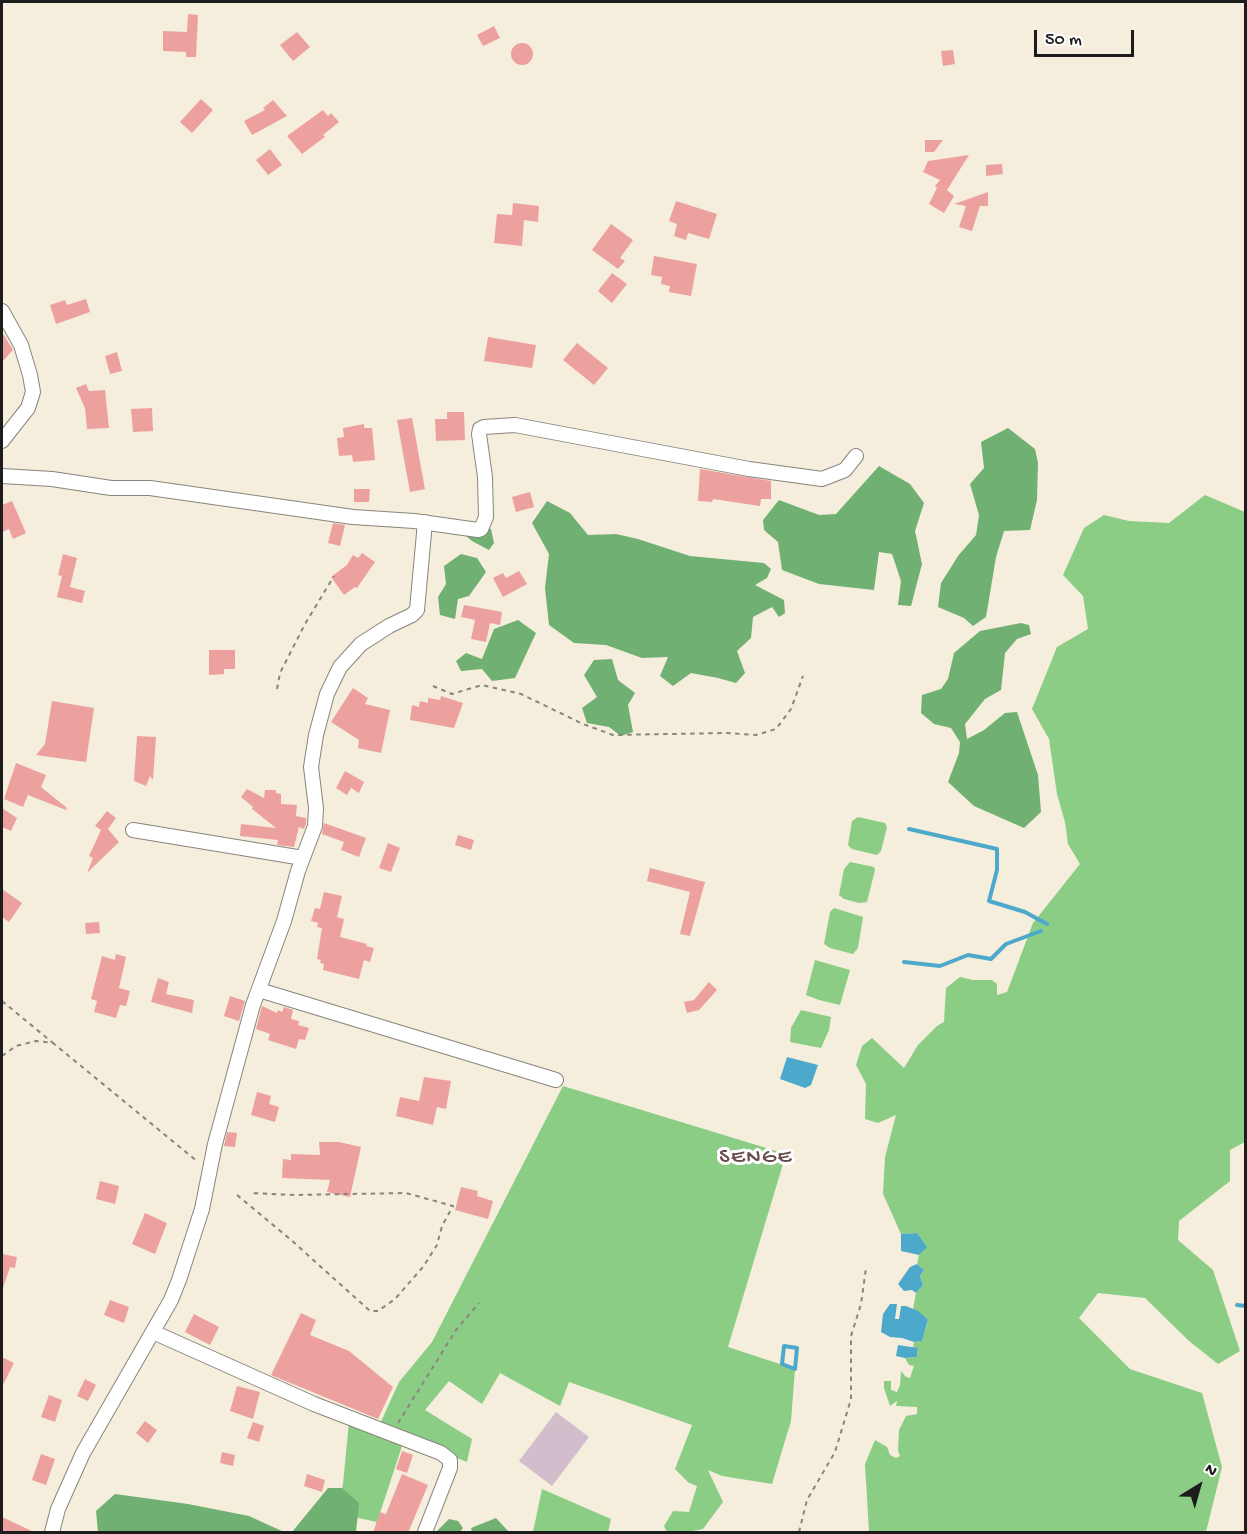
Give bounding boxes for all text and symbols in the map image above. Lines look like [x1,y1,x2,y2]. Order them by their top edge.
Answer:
scale bar [1037,18,1138,56]
text: 50 m [1045,30,1082,51]
district label: SENGE [719,1146,793,1172]
north arrow [1169,1456,1229,1516]
text: N [1200,1460,1220,1482]

